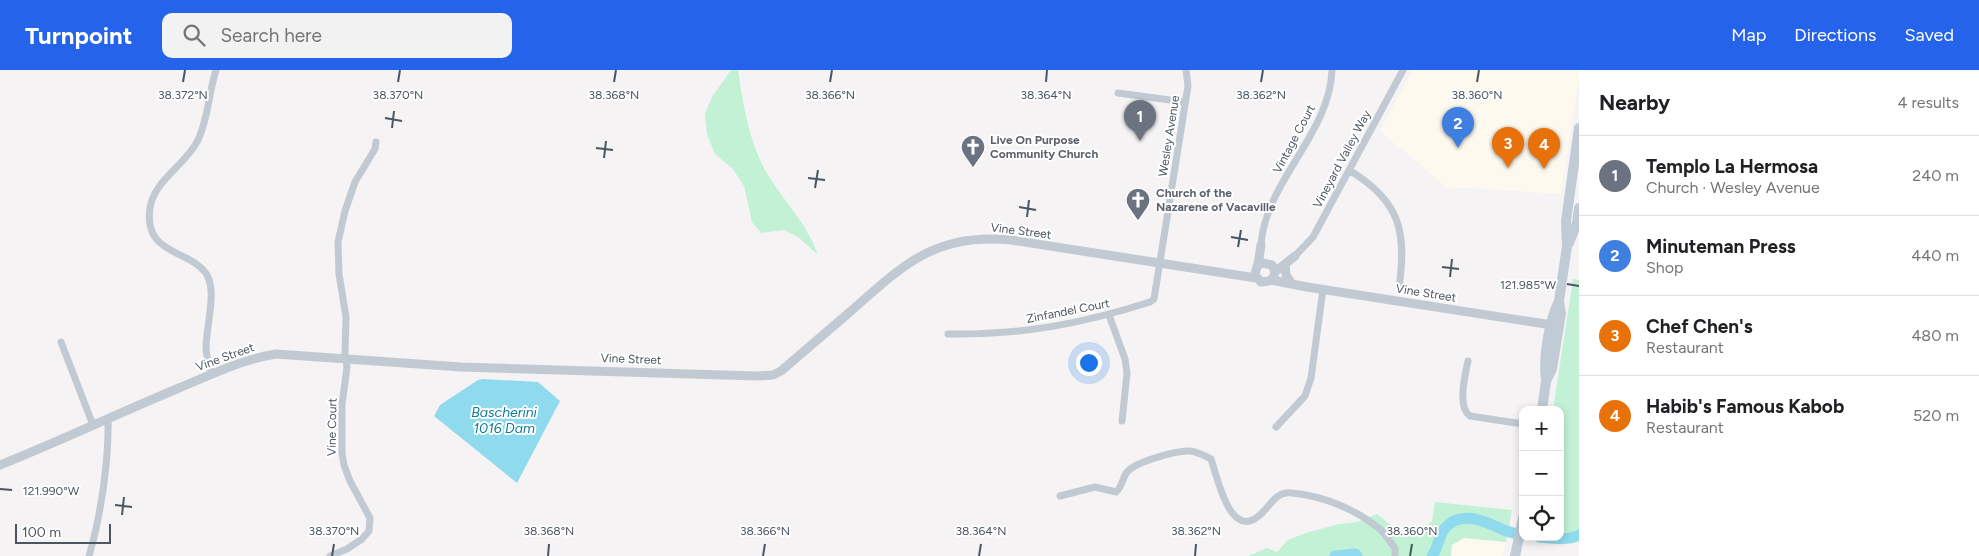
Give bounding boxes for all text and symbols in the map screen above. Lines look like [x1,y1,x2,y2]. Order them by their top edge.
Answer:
search box [162,13,512,58]
text: Turnpoint [25,21,132,50]
icon: search [180,21,208,49]
text: Search here [220,24,322,47]
text: Map [1731,24,1766,46]
text: Directions [1794,24,1876,46]
text: Saved [1904,24,1954,46]
text: 38.372°N [158,88,208,102]
text: 38.370°N [373,88,423,102]
text: 38.368°N [589,88,639,102]
text: 38.366°N [805,88,855,102]
text: 38.364°N [1021,88,1071,102]
text: 38.362°N [1236,88,1286,102]
text: 38.360°N [1451,88,1503,102]
text: Nearby [1599,90,1670,115]
text: 4 results [1898,93,1959,112]
street label: Wesley Avenue [1156,94,1182,178]
pin: 1 [1124,100,1156,141]
street label: Vintage Court [1270,102,1318,176]
street label: Vineyard Valley Way [1310,107,1374,210]
pin: 2 [1442,107,1474,148]
pin: 3 [1492,127,1524,168]
pin: 4 [1528,128,1560,169]
place label: Live On Purpose Community Church [990,133,1098,161]
church icon: Live On Purpose Community Church [960,134,986,168]
text: Templo La Hermosa [1646,155,1818,178]
text: 1 [1612,166,1618,185]
text: 240 m [1912,166,1959,185]
text: Church · Wesley Avenue [1646,178,1820,197]
place label: Church of the Nazarene of Vacaville [1156,186,1276,214]
church icon: Church of the Nazarene of Vacaville [1125,187,1151,221]
street label: Vine Street [990,220,1053,242]
text: Minuteman Press [1646,235,1796,258]
text: 2 [1610,246,1620,265]
text: 440 m [1911,246,1959,265]
text: Shop [1646,258,1684,277]
text: 121.985°W [1500,278,1557,292]
street label: Vine Street [1395,281,1458,305]
street label: Zinfandel Court [1025,296,1111,326]
text: Chef Chen's [1646,315,1753,338]
text: 3 [1611,326,1619,345]
text: 480 m [1911,326,1959,345]
text: Restaurant [1646,338,1724,357]
street label: Vine Street [194,340,256,374]
your location [1076,350,1102,376]
street label: Vine Street [600,351,662,367]
text: Habib's Famous Kabob [1646,395,1844,418]
street label: Vine Court [324,397,340,456]
water label: Bascherini 1016 Dam [471,404,537,437]
map controls [1519,406,1564,541]
button: + [1519,406,1564,451]
text: 4 [1610,406,1620,425]
text: 520 m [1913,406,1959,425]
text: Restaurant [1646,418,1724,437]
button: − [1519,451,1564,496]
text: 121.990°W [23,484,80,498]
button: locate [1519,496,1564,541]
scale bar [15,521,111,544]
text: 100 m [22,524,61,541]
text: 38.370°N [309,524,359,538]
text: 38.368°N [524,524,574,538]
text: 38.366°N [740,524,790,538]
text: 38.364°N [956,524,1006,538]
text: 38.362°N [1171,524,1221,538]
text: 38.360°N [1386,524,1438,538]

